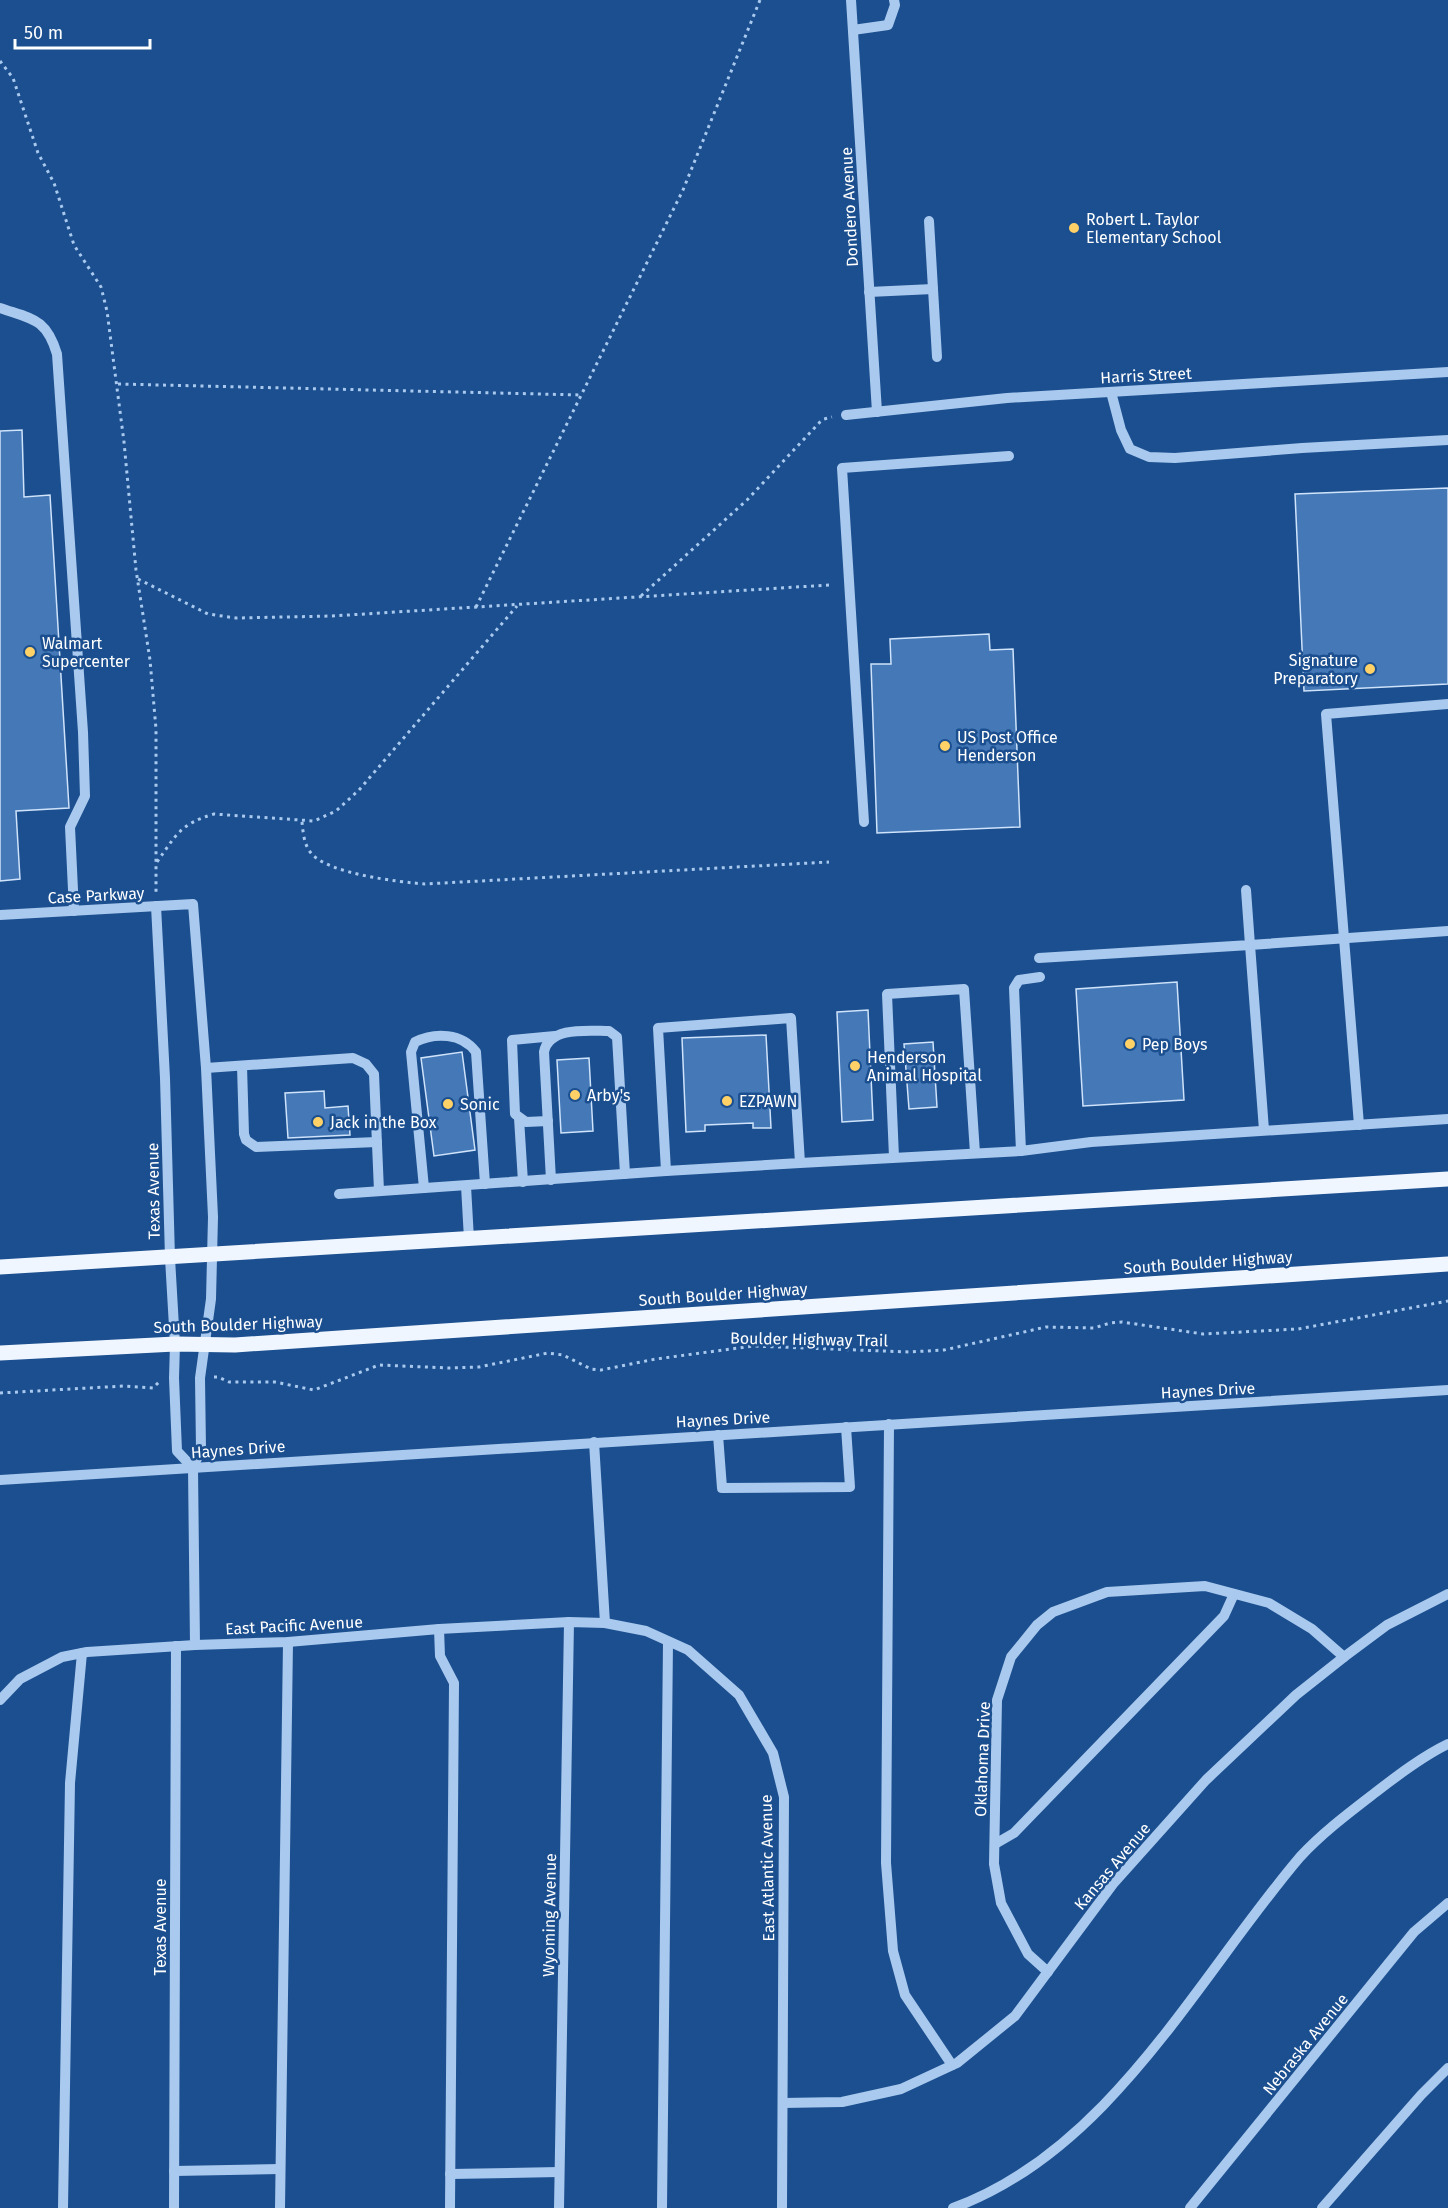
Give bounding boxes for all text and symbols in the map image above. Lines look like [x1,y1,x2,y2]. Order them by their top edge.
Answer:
scale bar [15,12,150,50]
text: 50 m [24,22,63,44]
street label: Dondero Avenue [837,147,862,267]
place label: Robert L. Taylor Elementary School [1086,210,1222,247]
marker: Robert L. Taylor Elementary School [1067,221,1081,235]
street label: Harris Street [1100,364,1192,387]
place label: Walmart Supercenter [42,634,131,671]
marker: Walmart Supercenter [23,645,37,659]
place label: Signature Preparatory [1273,651,1358,688]
marker: Signature Preparatory [1363,662,1377,676]
place label: US Post Office Henderson [957,728,1058,765]
marker: US Post Office Henderson [938,739,952,753]
street label: Case Parkway [47,883,145,908]
place label: Pep Boys [1142,1035,1208,1054]
marker: Pep Boys [1123,1037,1137,1051]
place label: Henderson Animal Hospital [867,1048,982,1085]
marker: Henderson Animal Hospital [848,1059,862,1073]
place label: Arby's [587,1086,630,1105]
marker: Arby's [568,1088,582,1102]
place label: EZPAWN [739,1092,797,1111]
marker: EZPAWN [720,1094,734,1108]
place label: Sonic [460,1095,500,1114]
marker: Sonic [441,1097,455,1111]
place label: Jack in the Box [330,1113,437,1132]
marker: Jack in the Box [311,1115,325,1129]
street label: Texas Avenue [143,1142,164,1240]
street label: South Boulder Highway [1123,1247,1293,1278]
street label: South Boulder Highway [638,1279,808,1310]
street label: South Boulder Highway [153,1312,323,1337]
street label: Boulder Highway Trail [730,1329,888,1350]
street label: Haynes Drive [1160,1379,1256,1402]
street label: Haynes Drive [675,1408,771,1431]
street label: Haynes Drive [190,1437,286,1462]
street label: East Pacific Avenue [225,1612,363,1639]
street label: Oklahoma Drive [971,1701,994,1817]
street label: East Atlantic Avenue [757,1794,778,1942]
street label: Kansas Avenue [1070,1819,1154,1914]
street label: Wyoming Avenue [539,1853,560,1977]
street label: Texas Avenue [151,1879,170,1975]
street label: Nebraska Avenue [1259,1990,1352,2099]

